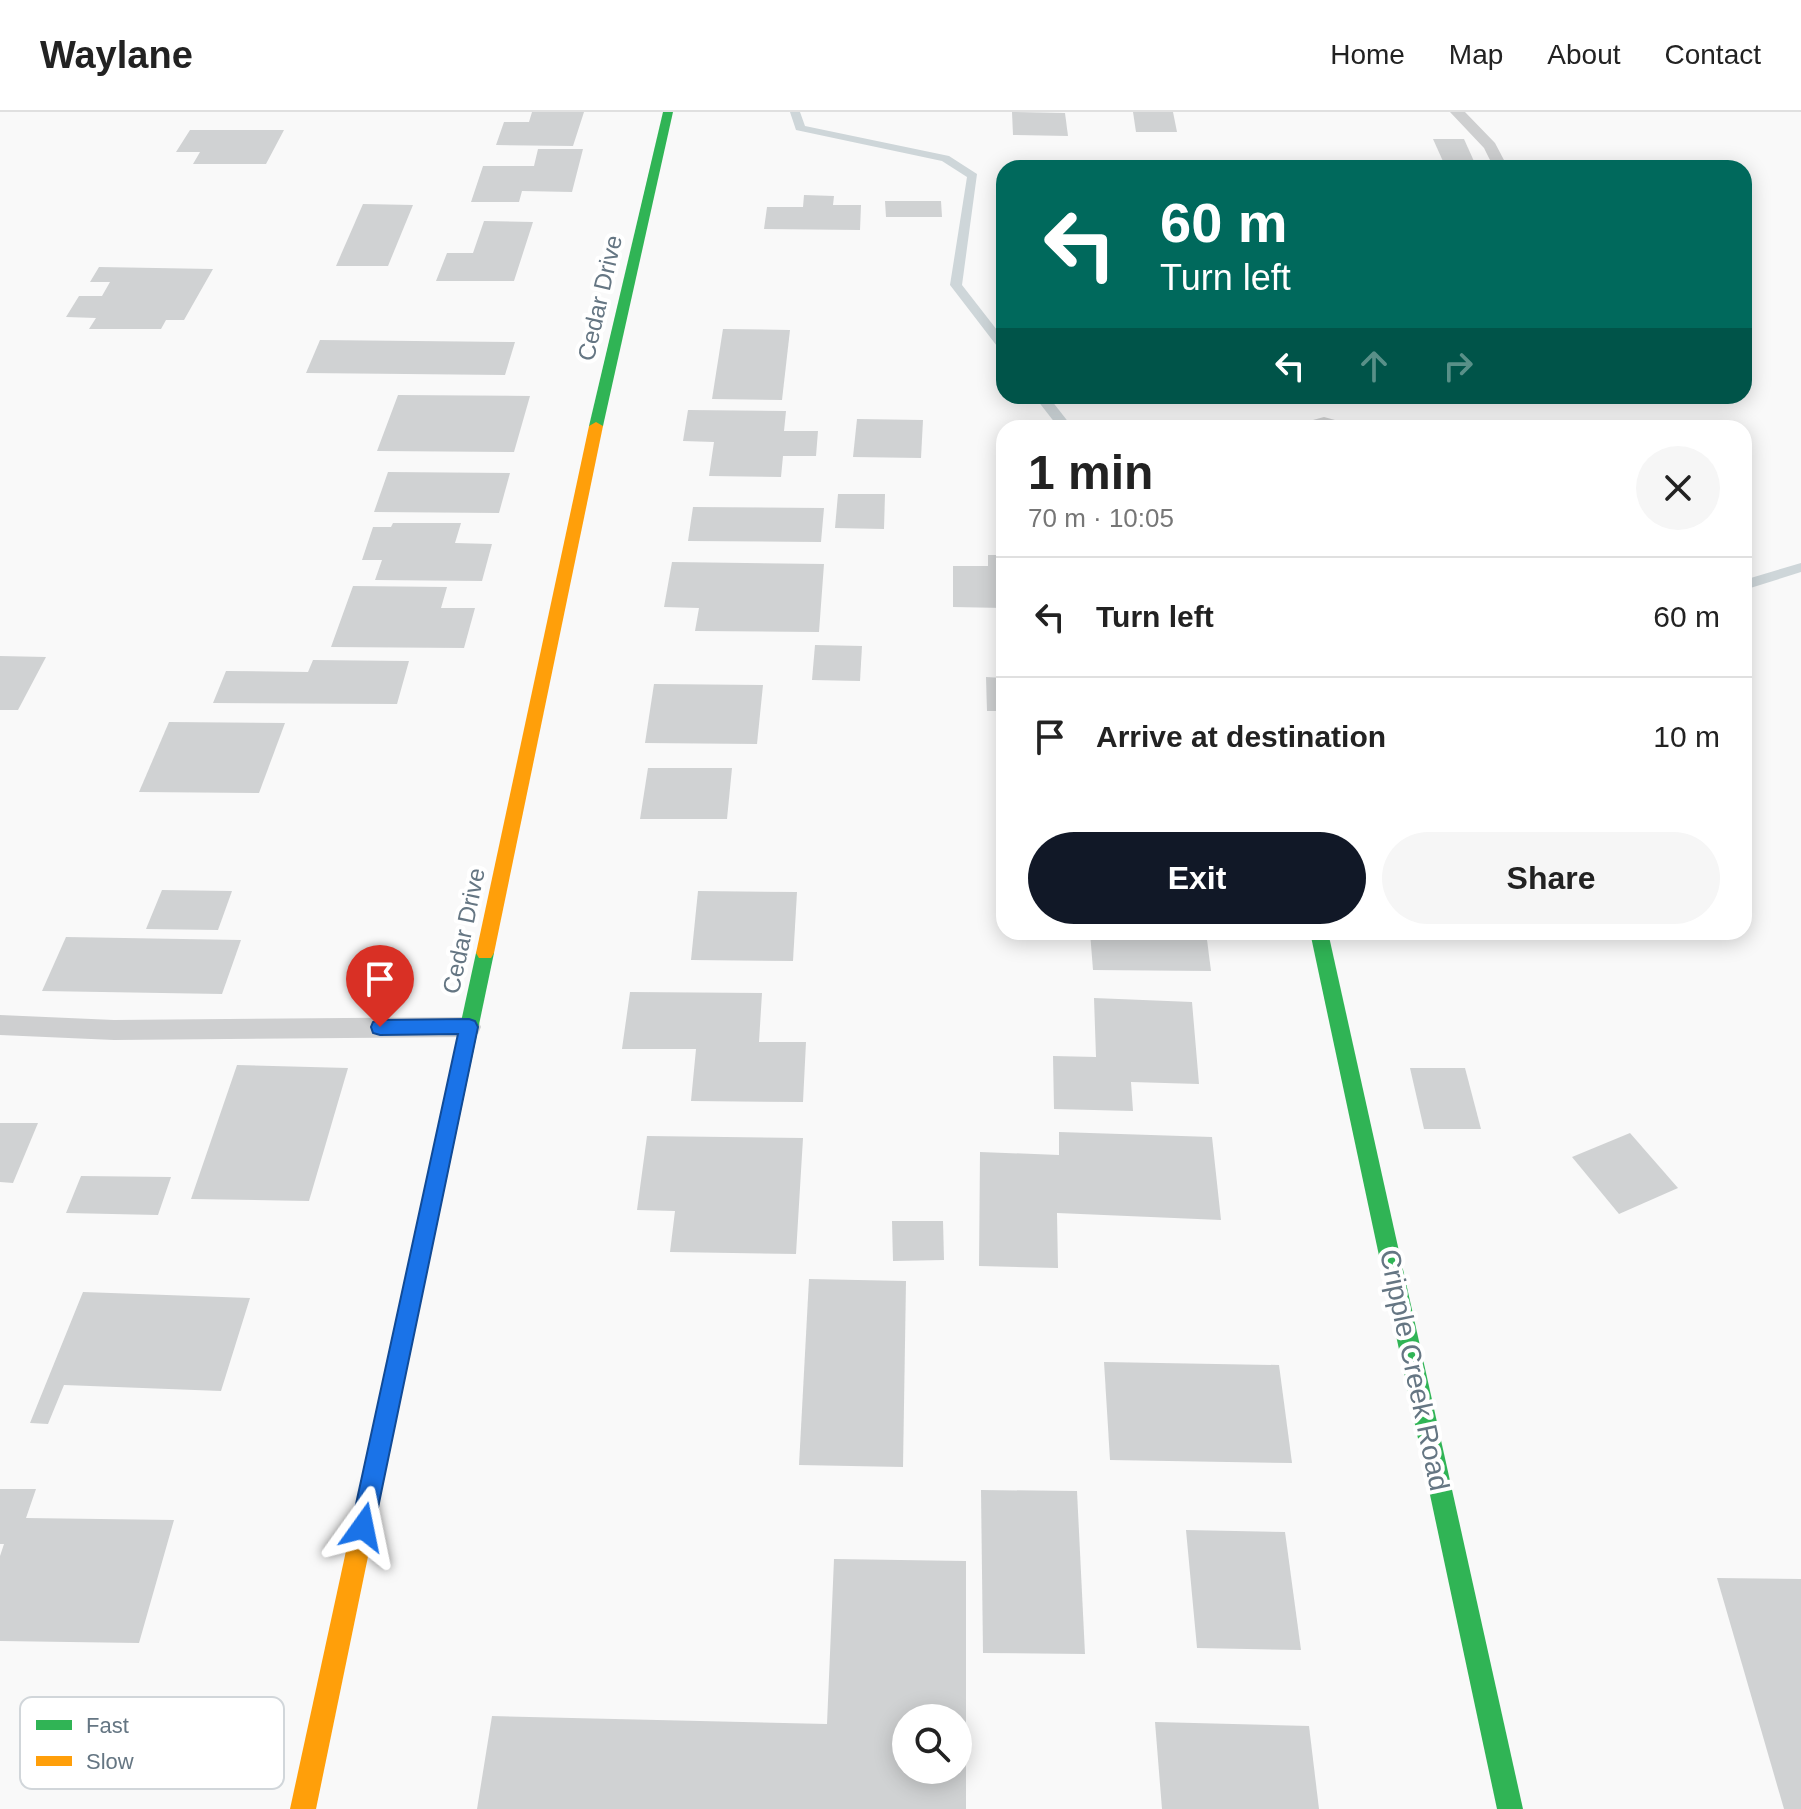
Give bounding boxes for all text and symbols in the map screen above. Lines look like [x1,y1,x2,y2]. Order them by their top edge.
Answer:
text: Waylane [40,34,193,76]
text: Home [1330,39,1405,70]
text: Map [1449,39,1503,70]
text: About [1547,39,1621,70]
text: Contact [1665,39,1761,70]
text: 60 m [1160,191,1288,254]
icon: left [1028,192,1132,296]
street label: Cedar Drive [572,232,627,363]
text: Turn left [1160,257,1291,298]
icon: left [1268,344,1312,388]
icon: ahead [1352,344,1396,388]
icon: right [1436,344,1480,388]
text: 1 min [1028,446,1153,499]
button: close [1636,446,1720,530]
text: 70 m · 10:05 [1028,503,1174,533]
icon: left [1028,595,1072,639]
text: Turn left [1096,600,1214,633]
text: 60 m [1653,600,1720,633]
icon: arrive [1028,715,1072,759]
text: Arrive at destination [1096,720,1386,753]
text: 10 m [1653,720,1720,753]
button: Exit [1028,832,1366,924]
button: Share [1382,832,1720,924]
street label: Cedar Drive [437,865,490,996]
pin [346,945,414,1027]
icon: arrive [358,957,402,1001]
street label: Cripple Creek Road [1374,1247,1455,1494]
position arrow [321,1485,405,1569]
legend [20,1697,284,1789]
map controls [892,1704,972,1784]
button: search [892,1704,972,1784]
text: Fast [86,1713,129,1738]
text: Slow [86,1749,134,1774]

